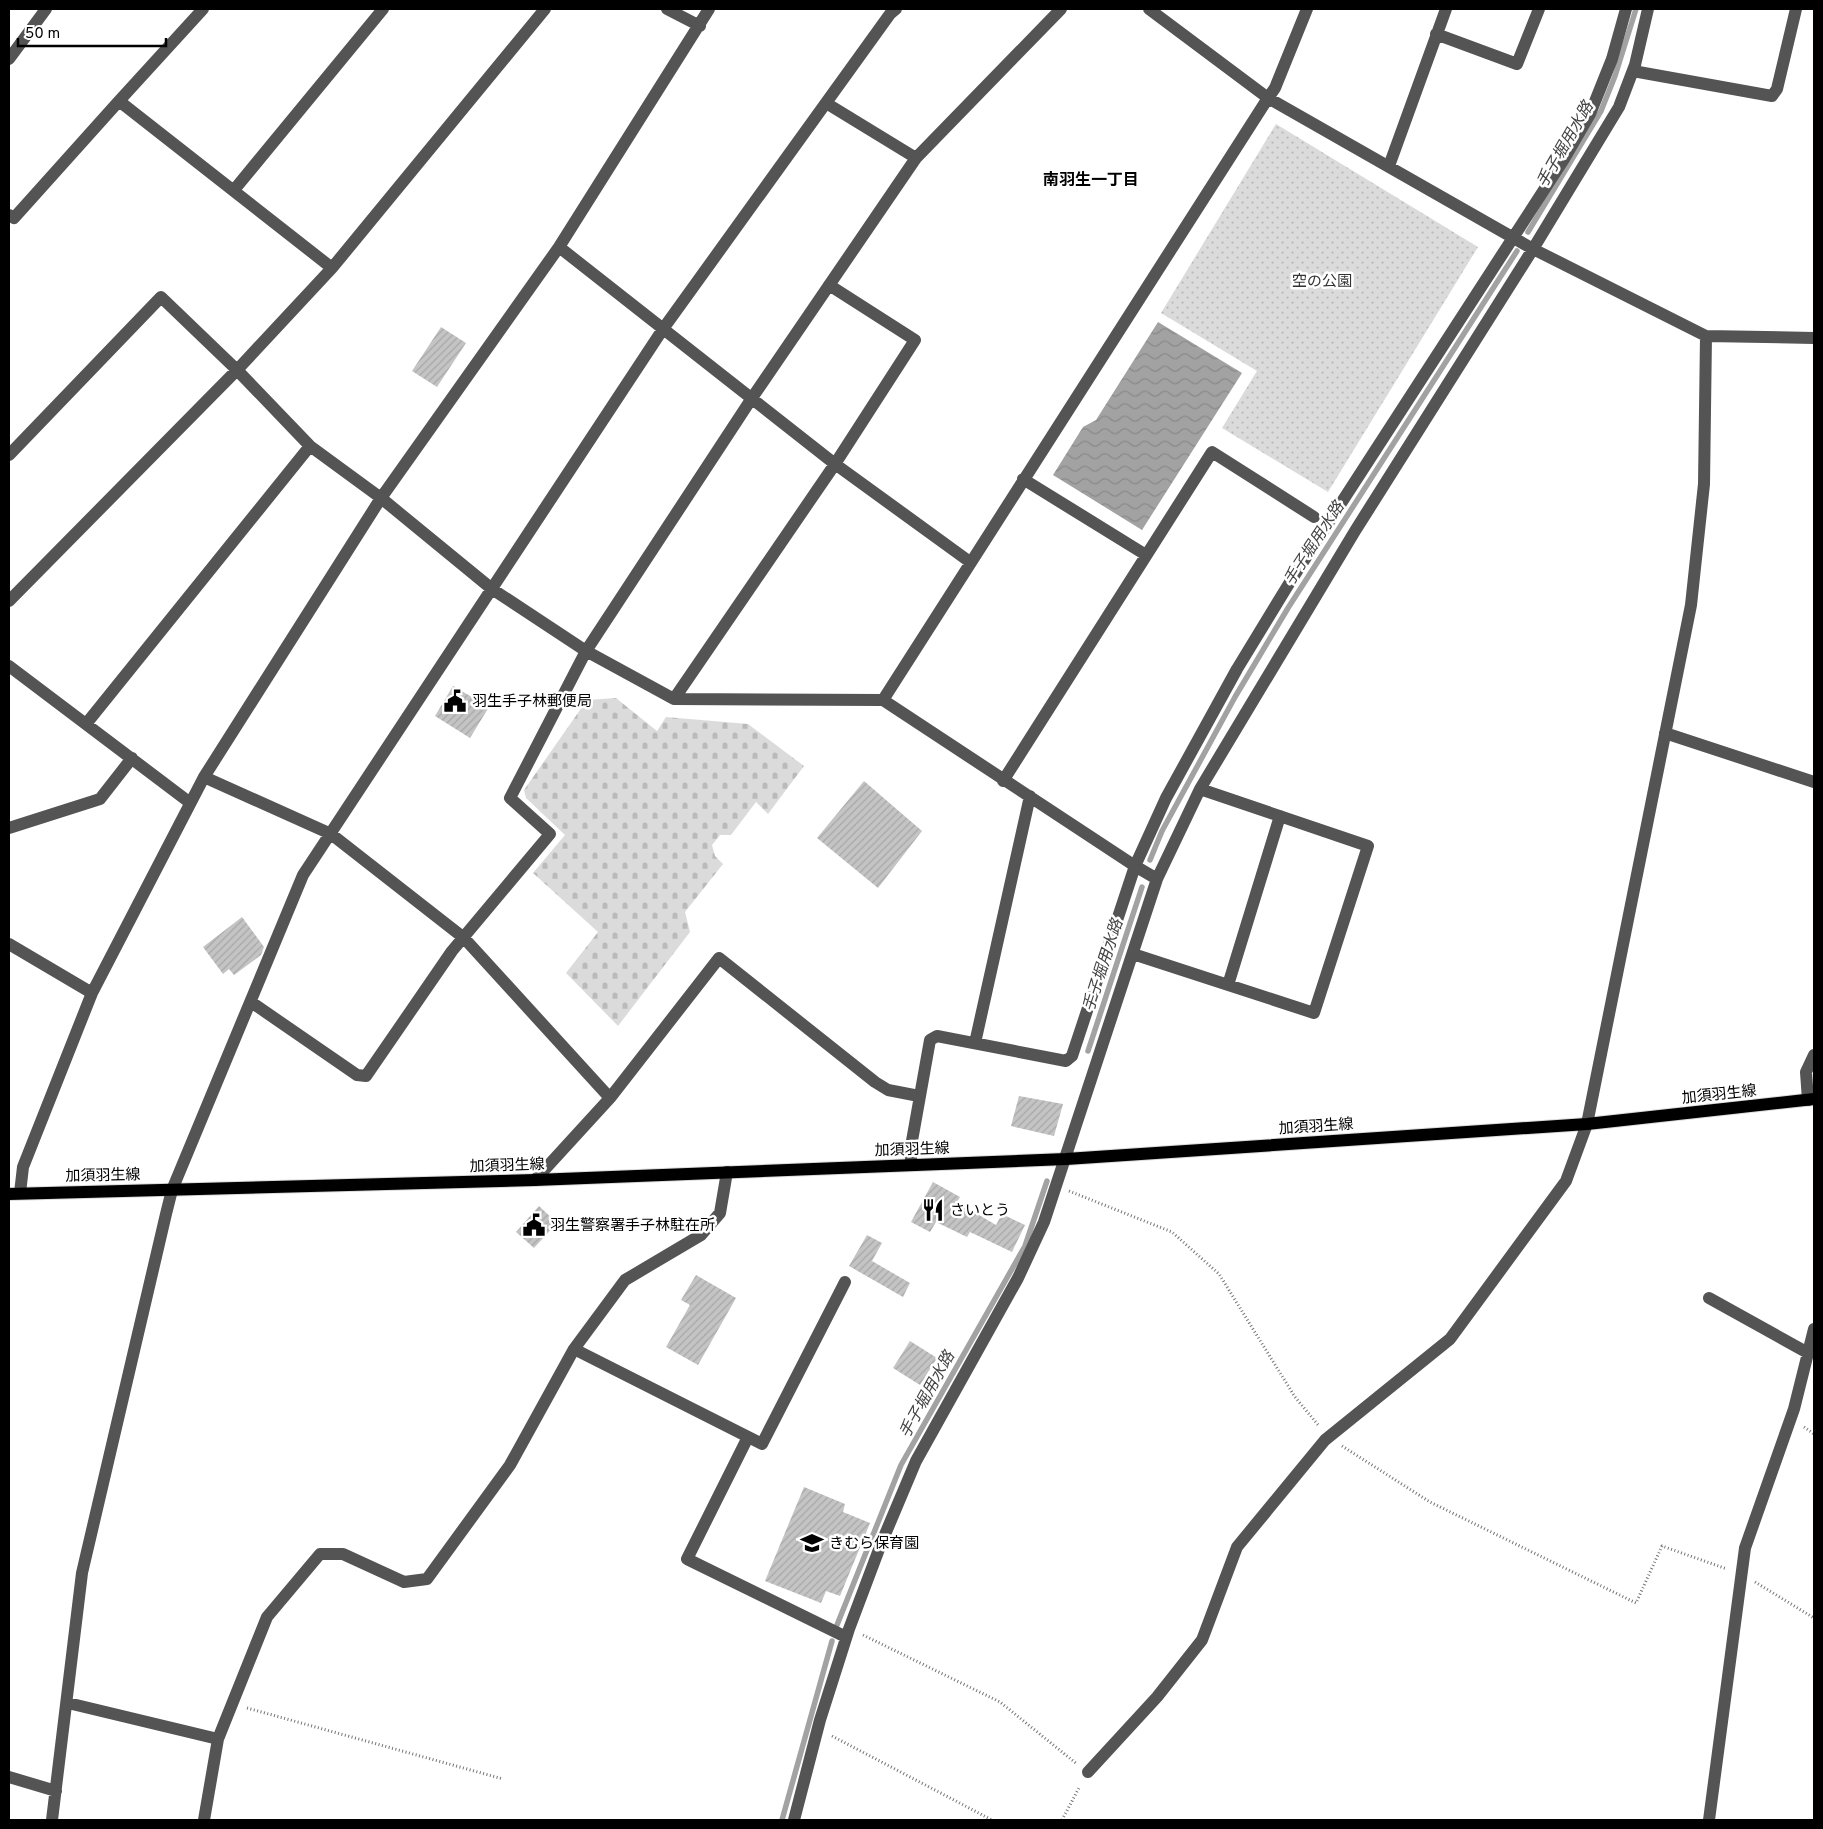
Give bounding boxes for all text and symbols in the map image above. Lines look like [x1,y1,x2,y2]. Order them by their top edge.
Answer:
scale bar [18,15,165,47]
text: 50 m [25,25,60,44]
water label: 手子堀用水路 [1533,97,1599,192]
district label: 南羽生一丁目 [1043,171,1139,191]
park label: 空の公園 [1292,273,1352,292]
water label: 手子堀用水路 [1280,497,1350,590]
public building icon: 羽生手子林郵便局 [442,688,468,714]
place label: 羽生手子林郵便局 [472,693,592,712]
water label: 手子堀用水路 [1080,915,1129,1014]
street label: 加須羽生線 [1681,1082,1757,1109]
street label: 加須羽生線 [1278,1115,1354,1140]
street label: 加須羽生線 [874,1140,950,1161]
street label: 加須羽生線 [469,1156,545,1177]
street label: 加須羽生線 [65,1166,141,1187]
restaurant icon: さいとう [920,1197,946,1223]
place label: さいとう [950,1202,1010,1221]
public building icon: 羽生警察署手子林駐在所 [521,1212,547,1238]
place label: 羽生警察署手子林駐在所 [550,1217,715,1236]
water label: 手子堀用水路 [896,1346,961,1442]
school or university icon: きむら保育園 [799,1530,825,1556]
place label: きむら保育園 [829,1535,919,1554]

